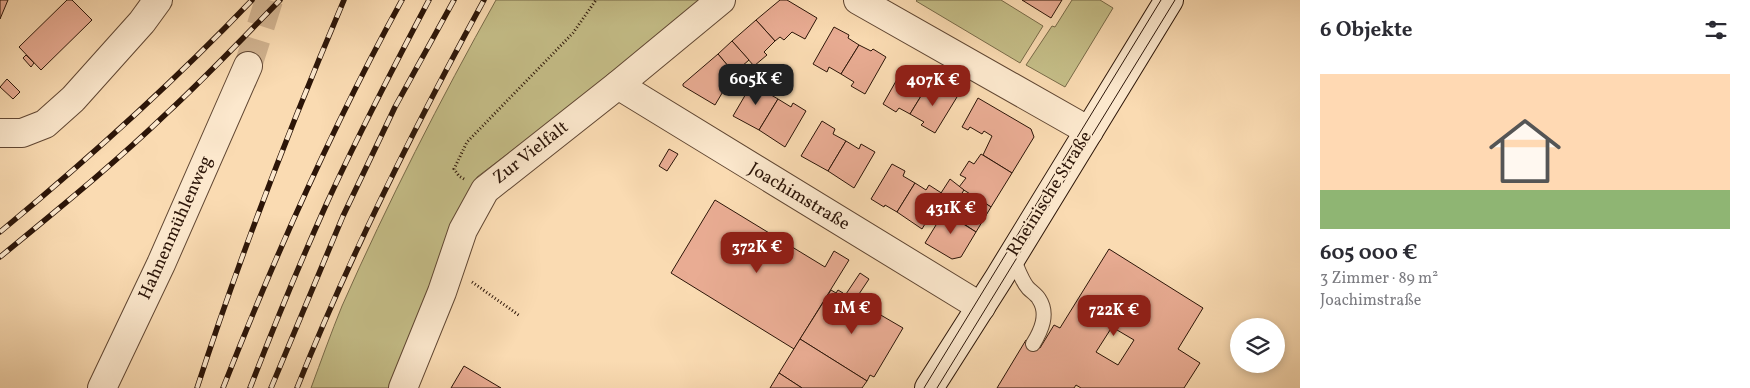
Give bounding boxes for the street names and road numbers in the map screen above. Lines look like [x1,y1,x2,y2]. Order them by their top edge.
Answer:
street label: Zur Vielfalt [488,116,574,190]
street label: Rheinische Straße [1001,127,1099,261]
street label: Hahnenmühlenweg [133,152,219,304]
street label: Joachimstraße [744,157,854,237]

